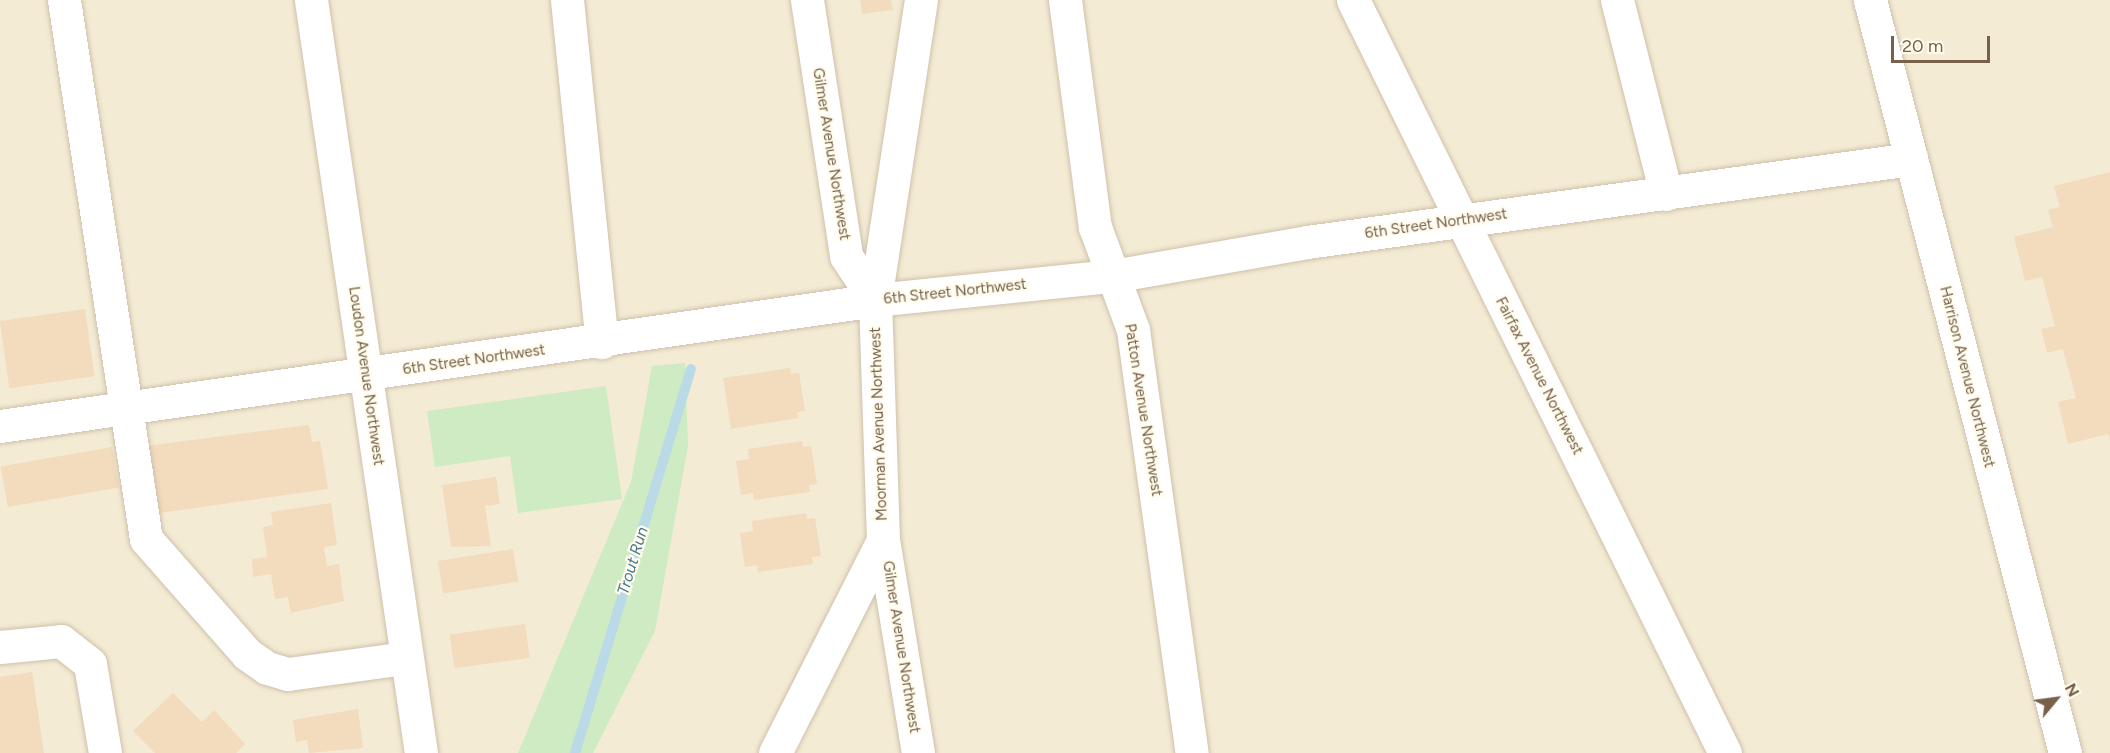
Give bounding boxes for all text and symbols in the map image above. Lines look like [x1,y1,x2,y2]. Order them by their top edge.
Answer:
scale bar [1894,24,1993,62]
text: 20 m [1902,35,1943,57]
street label: Gilmer Avenue Northwest [808,67,854,241]
street label: 6th Street Northwest [1364,205,1508,243]
street label: 6th Street Northwest [883,276,1027,308]
street label: Harrison Avenue Northwest [1936,284,1998,470]
street label: Loudon Avenue Northwest [345,285,387,467]
street label: Fairfax Avenue Northwest [1491,294,1587,458]
street label: Patton Avenue Northwest [1120,322,1166,498]
street label: Moorman Avenue Northwest [867,327,891,521]
street label: 6th Street Northwest [402,341,546,379]
water label: Trout Run [614,525,652,597]
street label: Gilmer Avenue Northwest [878,560,924,734]
north arrow [2026,669,2086,729]
text: N [2061,680,2083,700]

